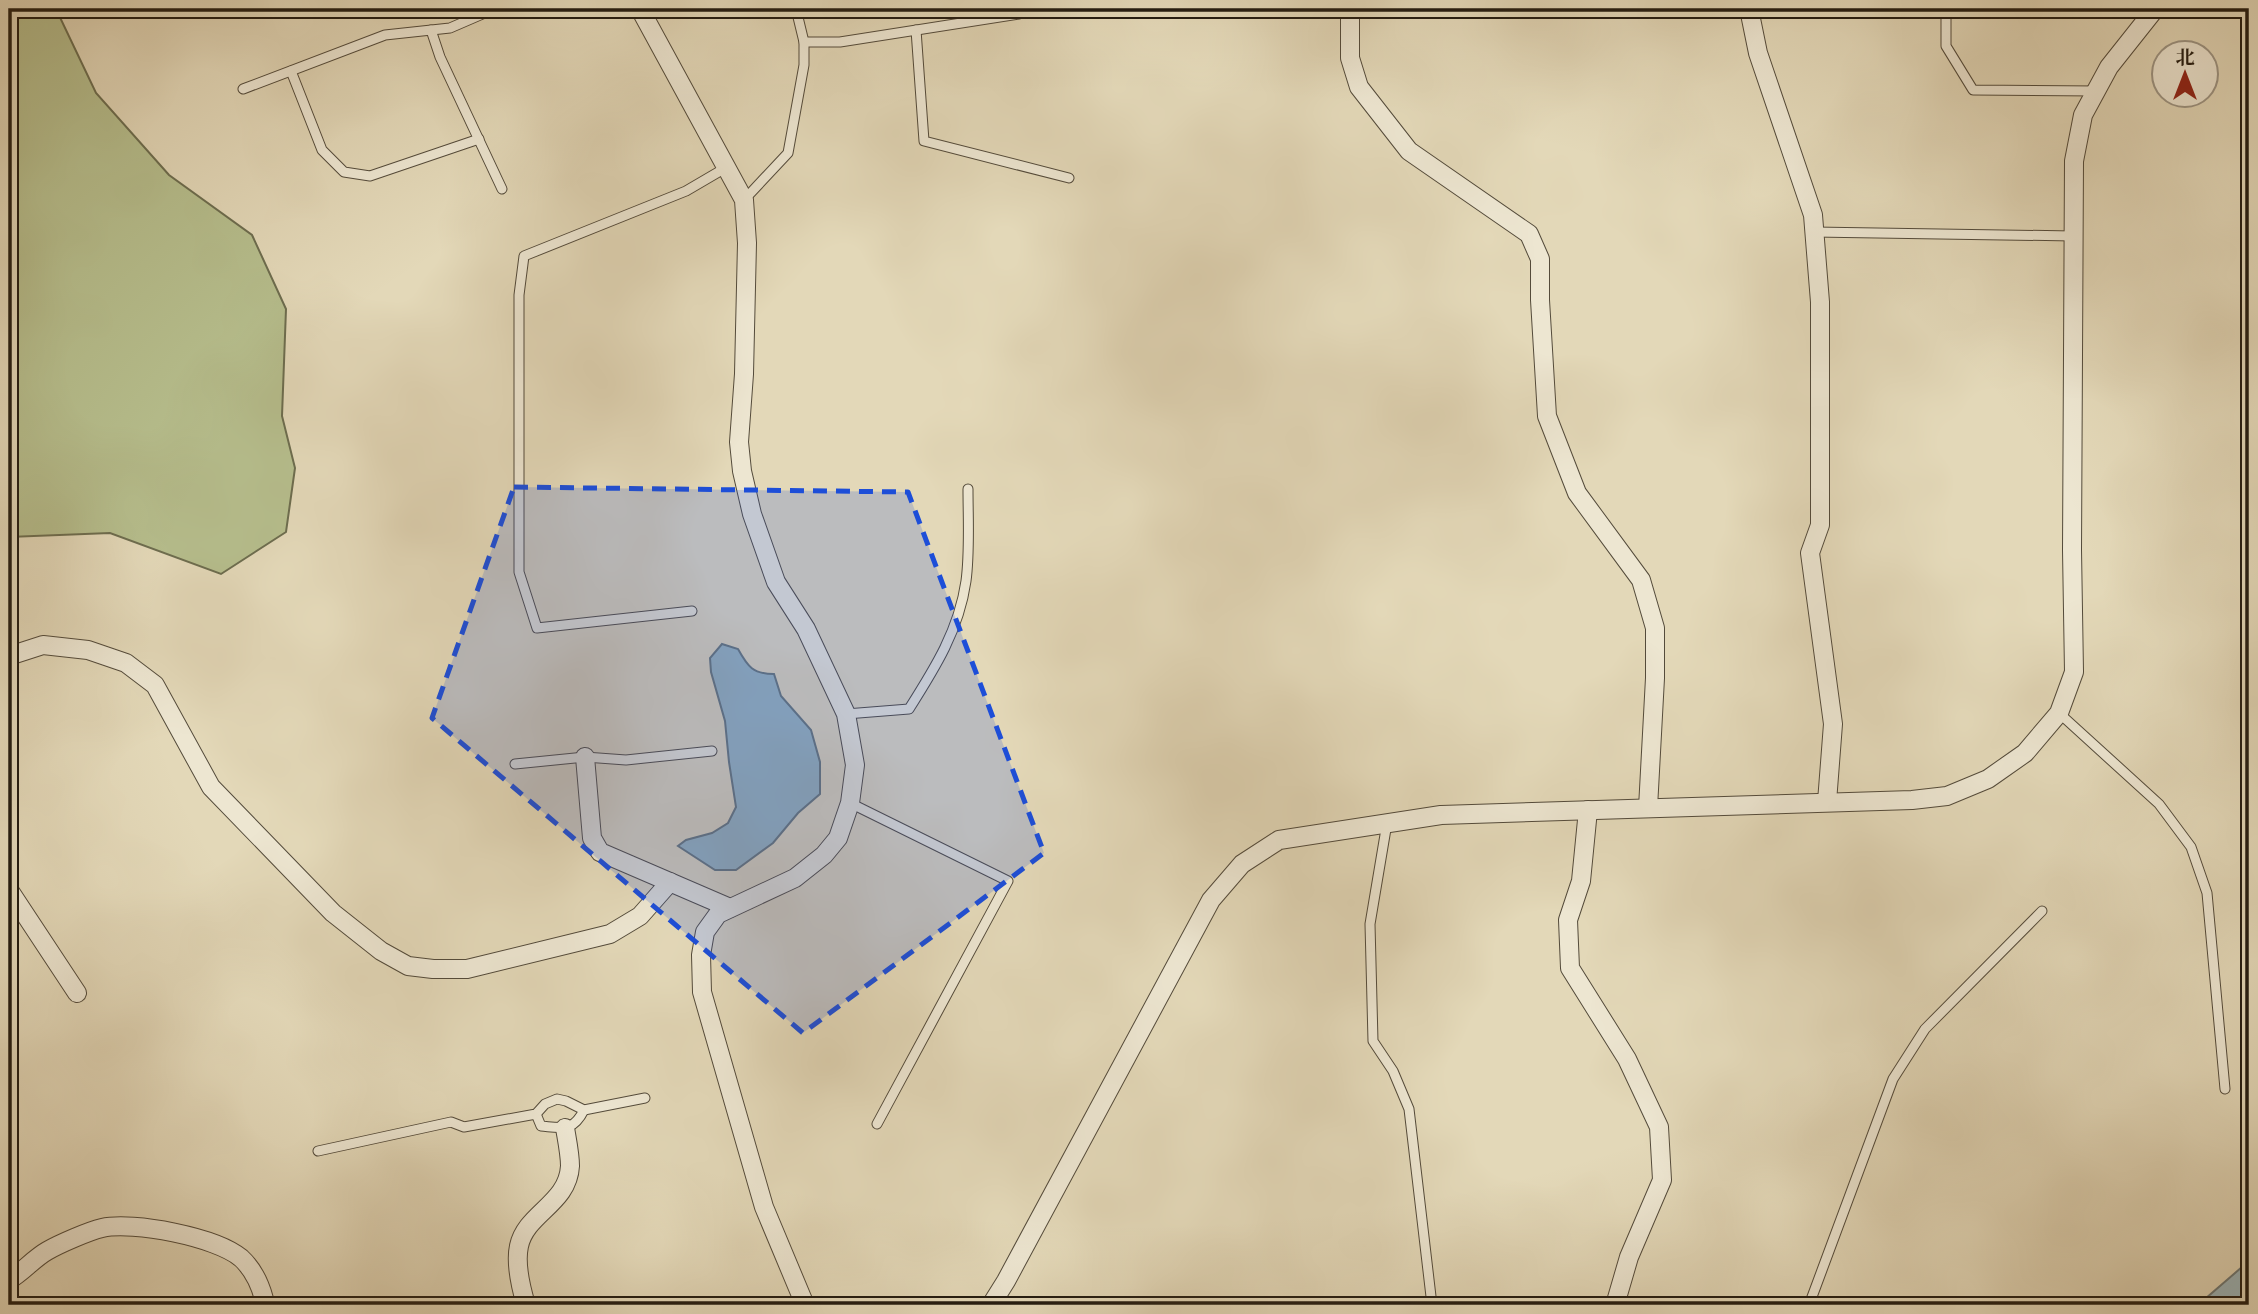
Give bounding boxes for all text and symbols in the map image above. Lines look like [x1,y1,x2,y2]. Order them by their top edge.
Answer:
north arrow [2150,38,2220,108]
text: 北 [2175,43,2195,71]

